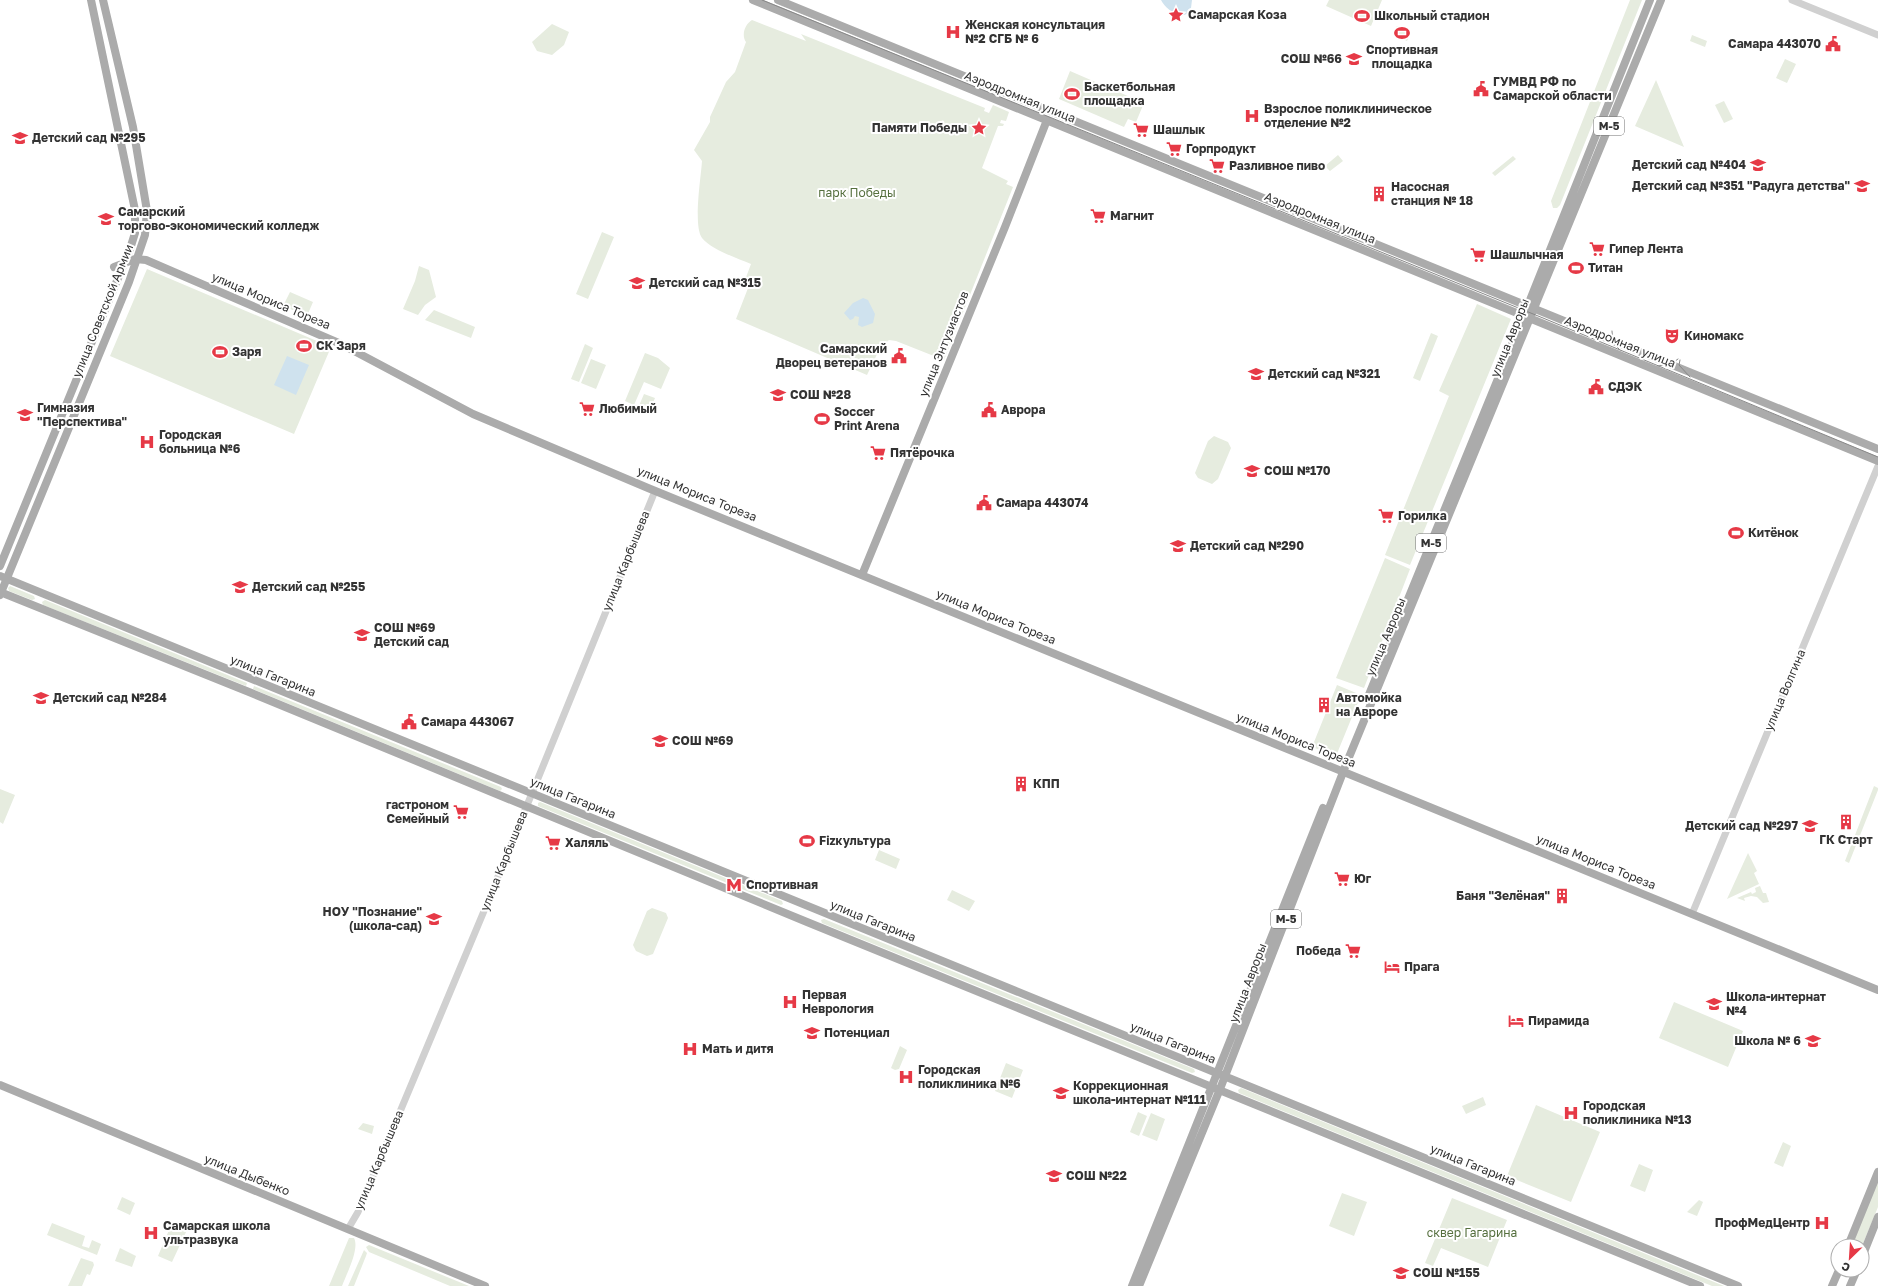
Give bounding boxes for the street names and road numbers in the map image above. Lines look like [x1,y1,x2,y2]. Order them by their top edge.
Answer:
street label: Аэродромная улица [962,67,1078,126]
road number: М-5 [1594,117,1624,135]
street label: Аэродромная улица [1262,188,1378,247]
street label: улица Советской Армии [69,242,136,380]
street label: улица Мориса Тореза [209,269,333,332]
street label: улица Энтузиастов [915,288,972,399]
street label: улица Авроры [1487,296,1532,379]
street label: Аэродромная улица [1562,312,1678,371]
street label: улица Мориса Тореза [635,463,759,524]
street label: улица Карбышева [599,509,652,613]
road number: М-5 [1416,534,1446,552]
street label: улица Мориса Тореза [934,586,1058,647]
street label: улица Авроры [1362,595,1409,678]
street label: улица Волгина [1761,647,1808,733]
street label: улица Гагарина [228,651,318,700]
street label: улица Мориса Тореза [1234,709,1358,770]
street label: улица Гагарина [528,773,618,822]
street label: улица Карбышева [477,809,530,913]
street label: улица Мориса Тореза [1534,831,1658,892]
street label: улица Гагарина [828,896,918,945]
road number: М-5 [1271,910,1301,928]
street label: улица Авроры [1226,941,1270,1025]
street label: улица Гагарина [1128,1018,1218,1067]
street label: улица Карбышева [351,1108,406,1212]
street label: улица Гагарина [1428,1140,1518,1189]
street label: улица Дыбенко [202,1151,292,1199]

